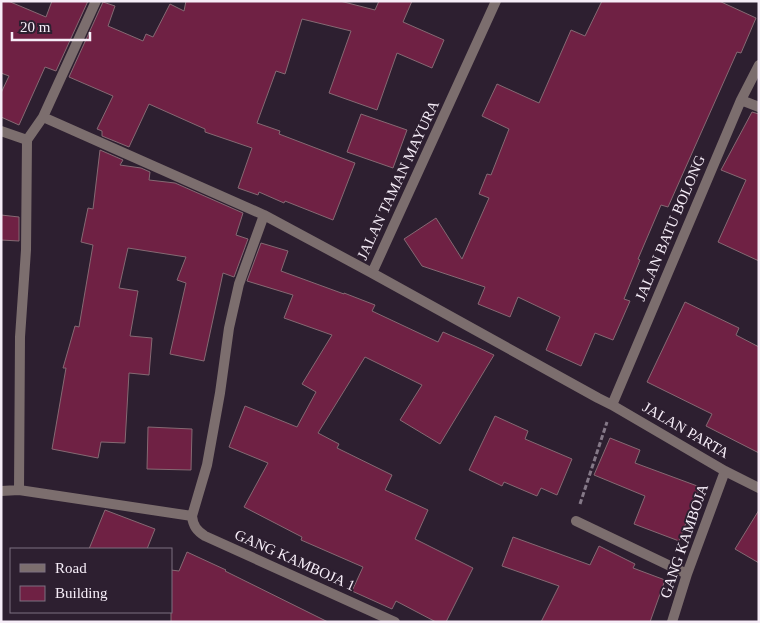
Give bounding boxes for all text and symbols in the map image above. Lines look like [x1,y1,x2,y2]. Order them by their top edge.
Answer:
scale bar [12,10,90,42]
text: 20 m [20,19,51,35]
street label: JALAN TAMAN MAYURA [354,98,442,262]
street label: JALAN BATU BOLONG [632,153,708,303]
street label: JALAN PARTA [640,399,732,461]
street label: GANG KAMBOJA [657,482,711,600]
street label: GANG KAMBOJA 1 [232,526,358,594]
legend [10,548,172,613]
text: Road [55,560,87,576]
text: Building [55,585,108,601]

